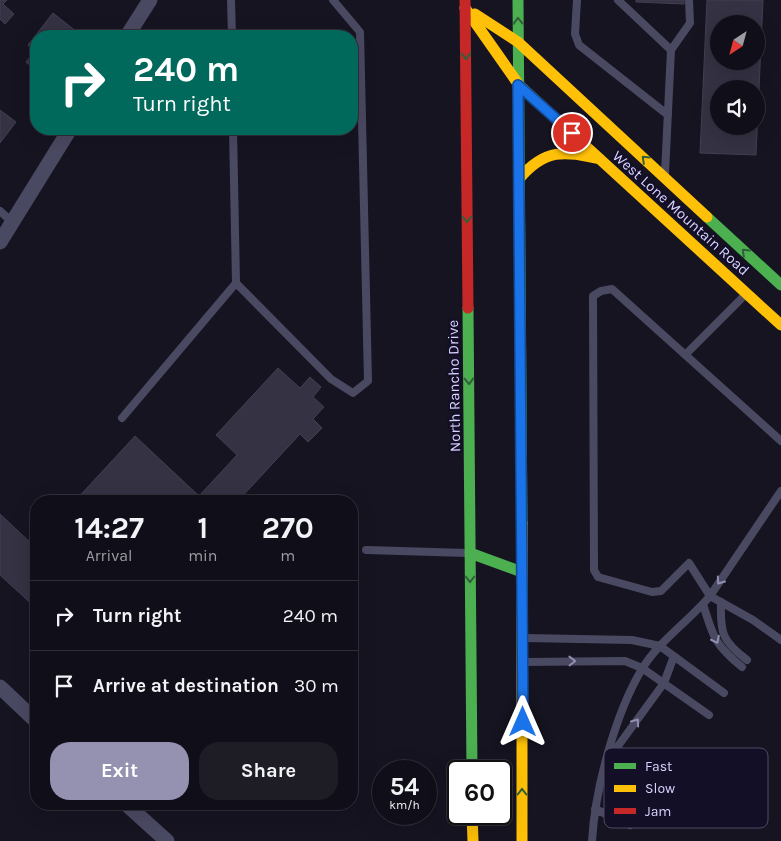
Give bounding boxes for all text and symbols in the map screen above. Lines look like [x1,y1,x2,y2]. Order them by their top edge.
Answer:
north arrow [710,15,765,70]
map controls [710,15,765,135]
one-way arrow [513,17,523,24]
text: 240 m [133,49,239,90]
icon: right [50,50,115,115]
one-way arrow [461,53,471,61]
button: sound [710,80,765,135]
text: Turn right [133,91,231,117]
pin [551,112,593,154]
icon: arrive [558,119,586,147]
street label: West Lone Mountain Road [609,147,753,279]
one-way arrow [642,156,651,165]
one-way arrow [462,216,472,223]
one-way arrow [742,249,751,258]
street label: North Rancho Drive [444,320,464,452]
one-way arrow [463,378,474,386]
text: 14:27 [74,510,144,546]
text: 1 [197,510,208,546]
text: 270 [262,510,314,546]
text: Arrival [86,546,132,565]
text: min [188,546,218,565]
text: m [280,546,295,565]
one-way arrow [717,575,726,584]
one-way arrow [465,576,475,583]
icon: right [50,602,78,630]
text: Turn right [93,605,182,627]
text: 240 m [283,605,338,627]
one-way arrow [710,635,720,644]
one-way arrow [568,656,576,667]
icon: arrive [50,672,78,700]
text: Arrive at destination [93,675,279,697]
text: 30 m [294,675,339,697]
position arrow [496,695,548,747]
one-way arrow [630,718,639,727]
button: Exit [50,742,189,800]
button: Share [199,742,338,800]
legend [604,748,768,828]
text: Fast [645,758,672,775]
speed limit sign: 60 [447,760,512,825]
text: 54 [390,772,419,801]
text: Slow [645,780,675,797]
one-way arrow [517,788,527,796]
text: km/h [389,798,420,812]
text: Jam [645,803,671,820]

